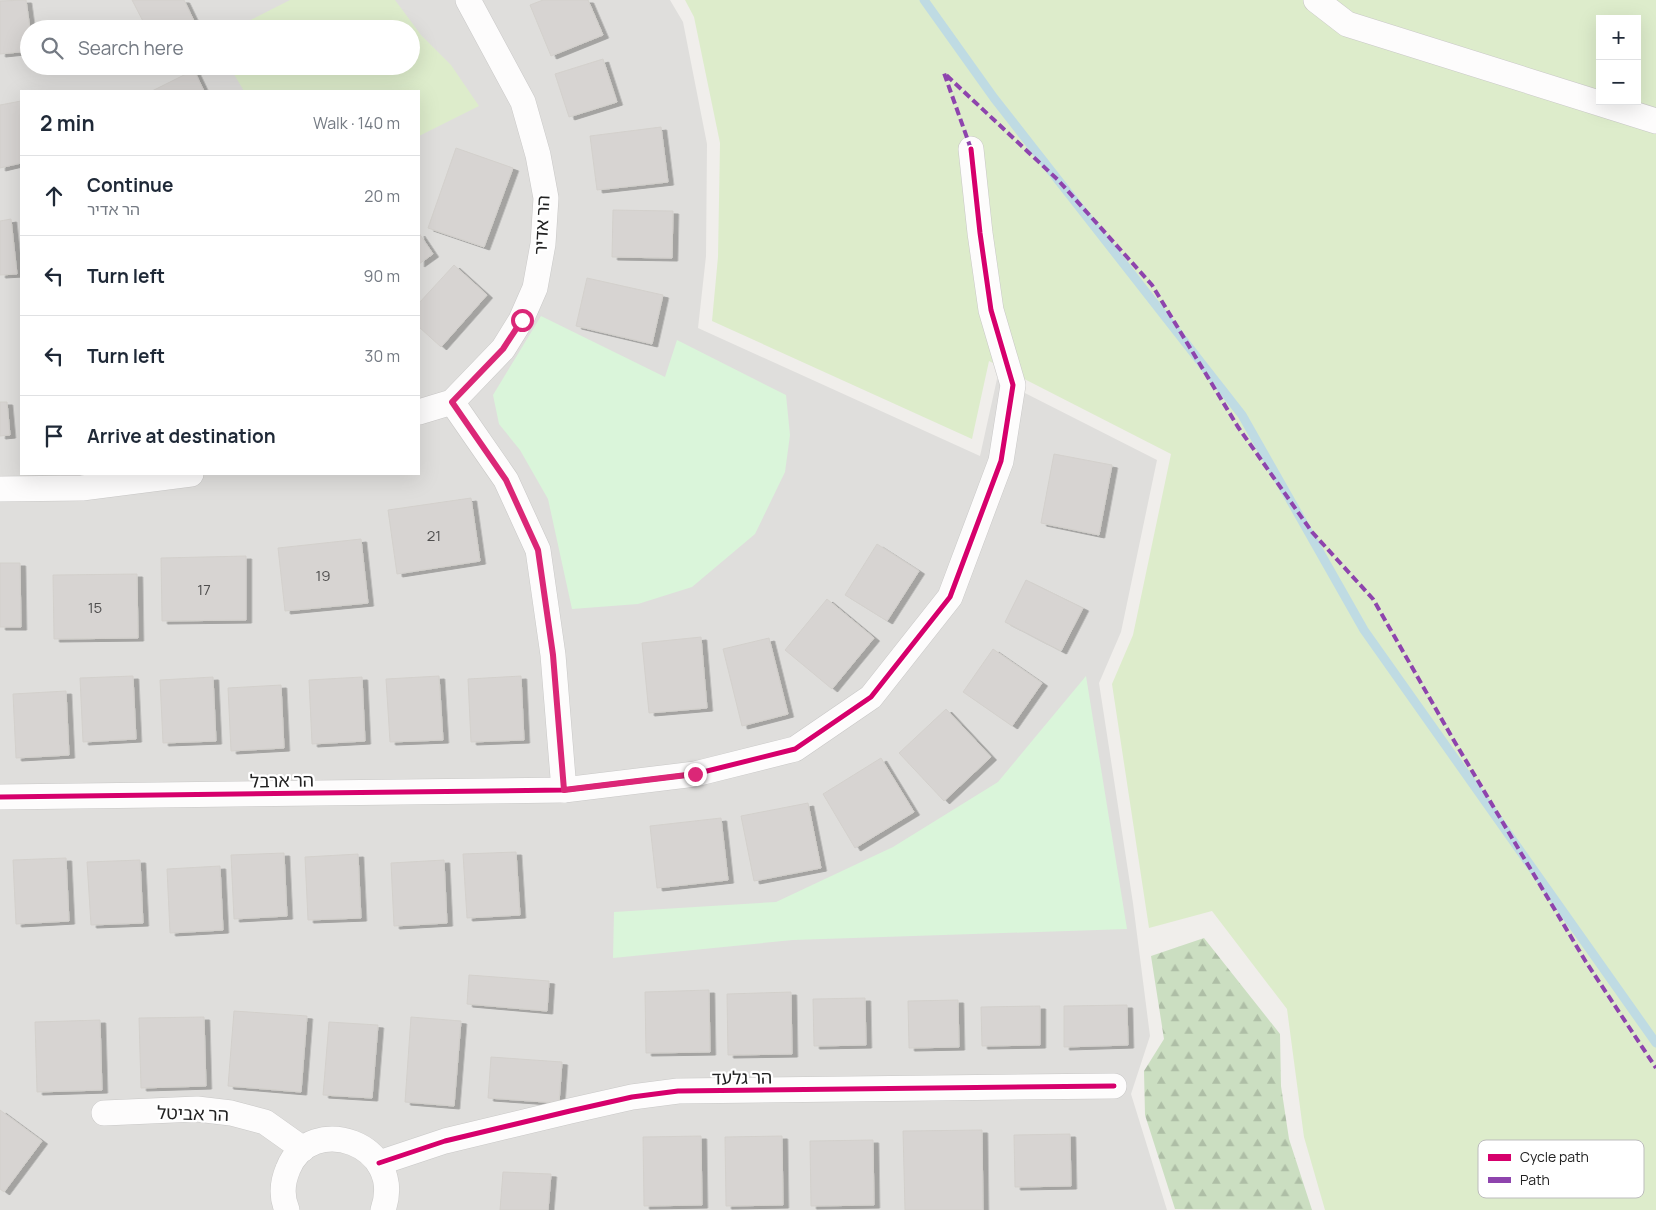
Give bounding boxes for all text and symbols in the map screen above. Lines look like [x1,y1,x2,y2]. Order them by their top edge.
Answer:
map controls [1596,15,1641,105]
button: + [1596,15,1641,60]
search box [20,20,420,75]
icon: search [38,34,66,62]
text: Search here [78,35,184,61]
button: − [1596,60,1641,105]
text: 2 min [40,109,95,137]
text: Walk · 140 m [313,112,400,134]
text: Continue [87,172,173,198]
icon: ahead [40,182,68,210]
text: 20 m [364,185,400,207]
street label: הר אדיר [527,195,555,255]
text: הר אדיר [87,198,140,220]
icon: left [40,262,68,290]
text: Turn left [87,263,165,289]
text: 90 m [364,265,400,287]
route start [511,309,534,332]
icon: left [40,342,68,370]
text: Turn left [87,343,165,369]
text: 30 m [365,345,400,367]
icon: arrive [40,422,68,450]
text: Arrive at destination [87,423,276,449]
house number: 21 [427,525,441,546]
house number: 19 [315,565,331,586]
house number: 17 [197,579,211,600]
house number: 15 [88,597,102,618]
route end [684,763,707,786]
street label: הר ארבל [250,767,314,793]
street label: הר גלעד [712,1064,772,1090]
street label: הר אביטל [157,1100,229,1126]
legend [1478,1140,1644,1198]
text: Cycle path [1520,1147,1589,1166]
text: Path [1520,1170,1550,1189]

